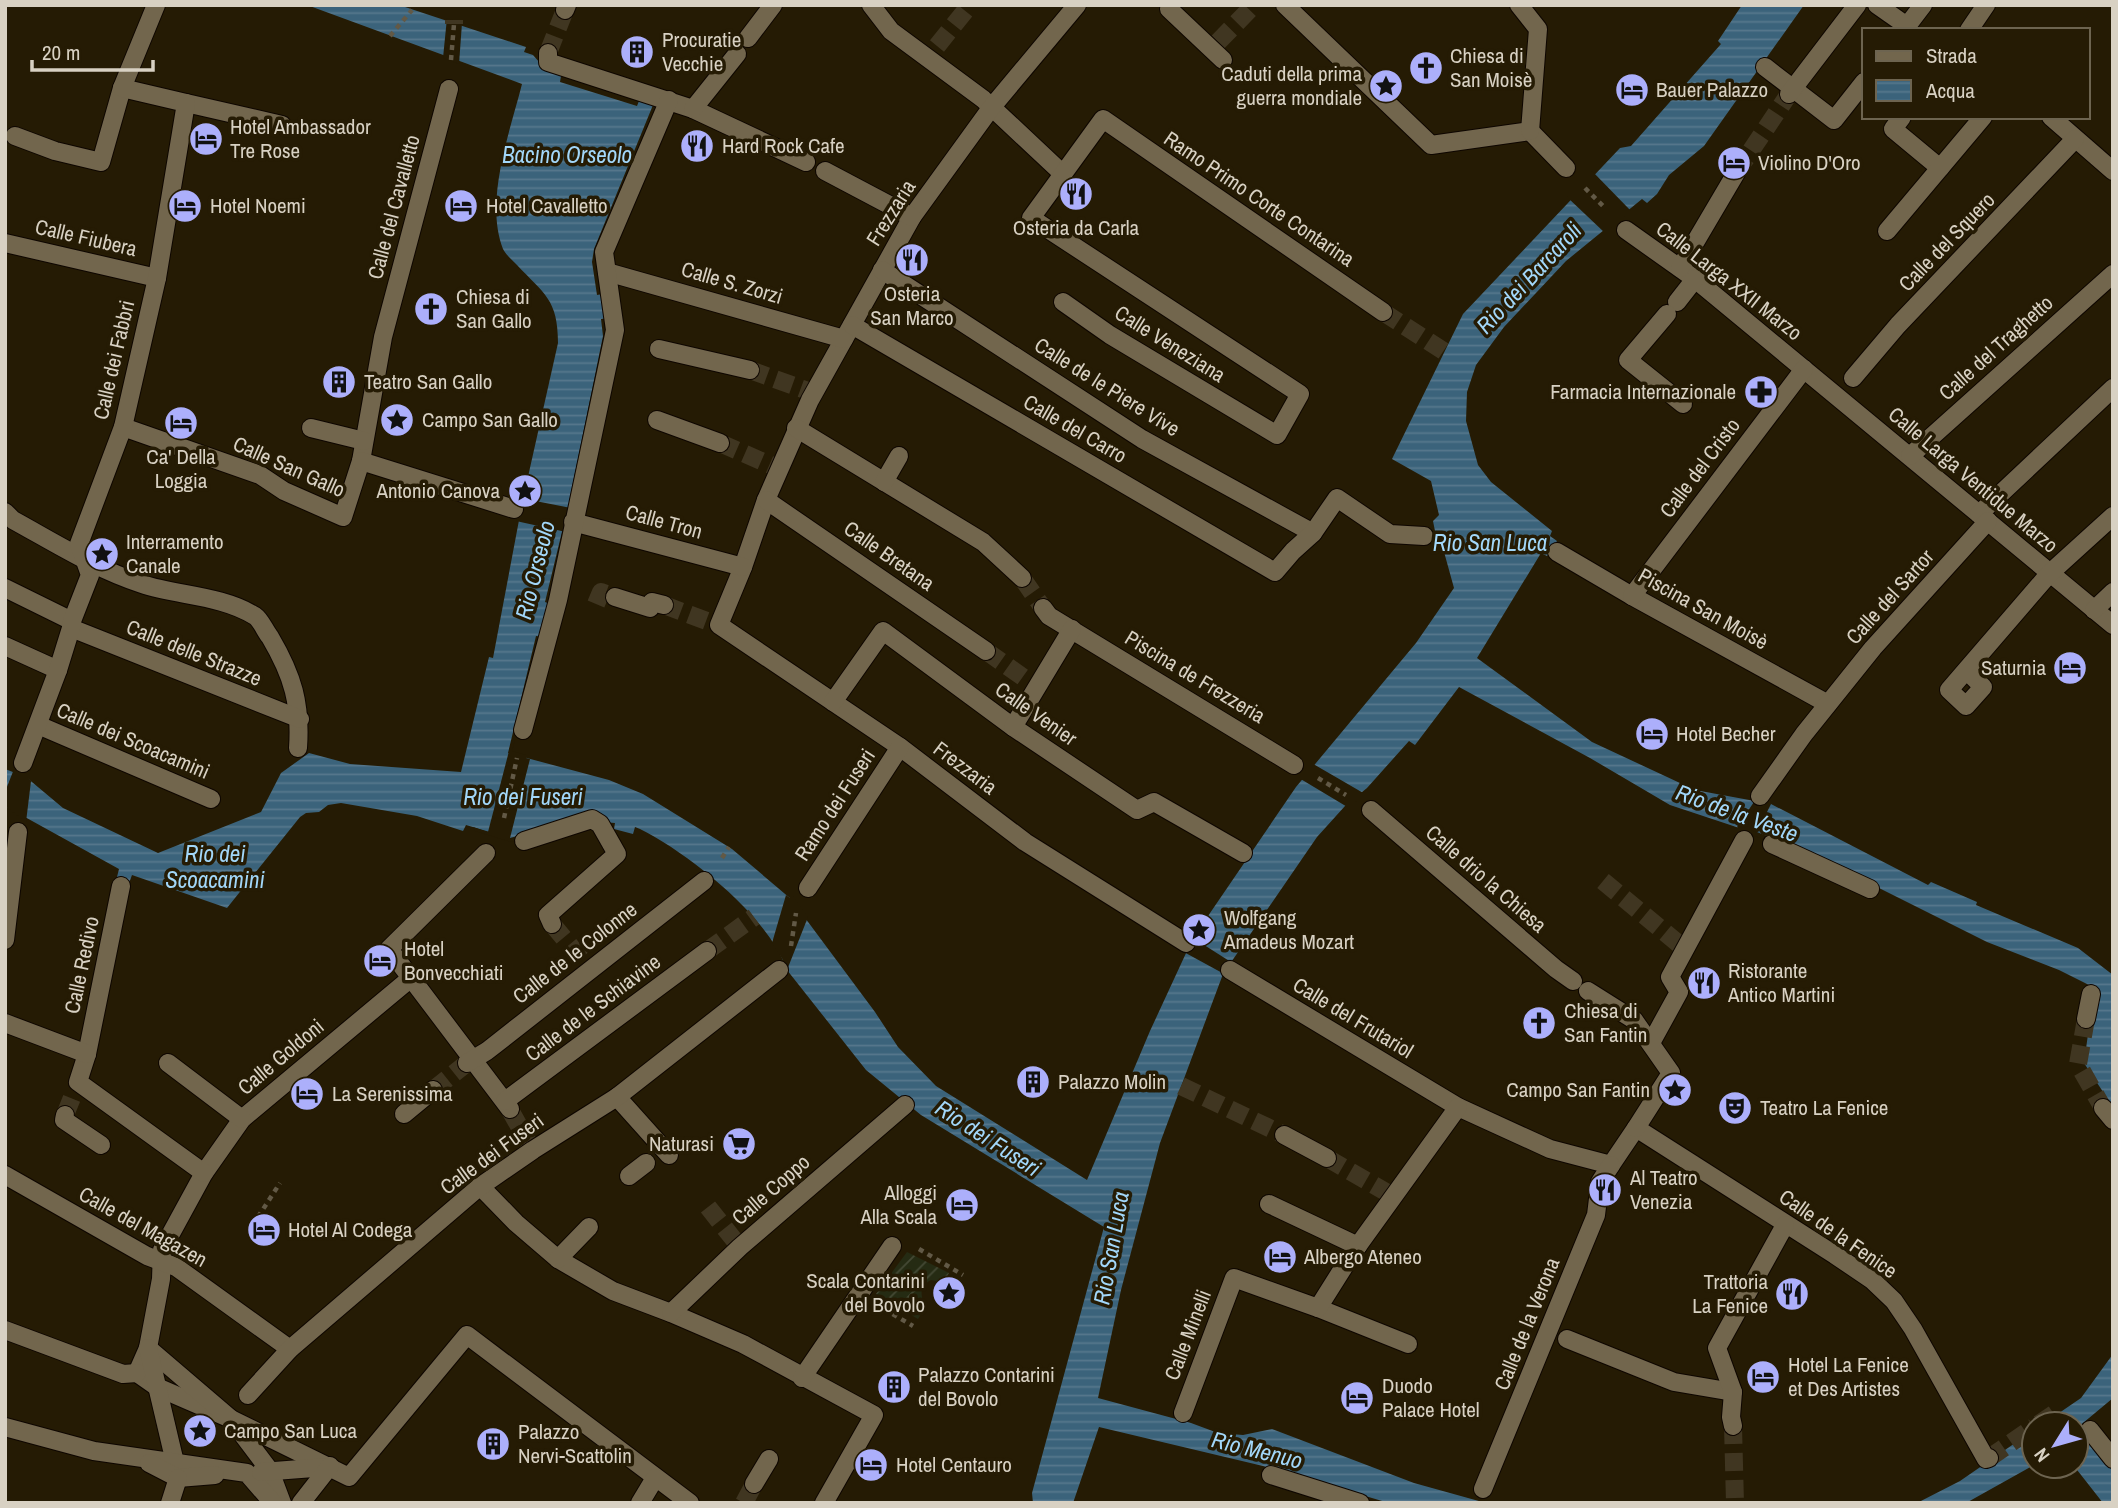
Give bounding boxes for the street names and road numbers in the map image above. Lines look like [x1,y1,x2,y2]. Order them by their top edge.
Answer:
street label: Ramo Primo Corte Contarina [1158,124,1361,273]
street label: Calle del Cavalletto [360,131,427,282]
street label: Frezzaria [859,174,922,251]
street label: Calle del Squero [1892,186,2001,298]
street label: Calle Fiubera [32,212,140,263]
street label: Calle Larga XXII Marzo [1650,214,1808,347]
street label: Calle S. Zorzi [678,254,786,311]
street label: Calle del Traghetto [1932,288,2059,407]
street label: Calle dei Fabbri [86,297,141,422]
street label: Calle Veneziana [1109,298,1231,389]
street label: Calle de le Piere Vive [1029,330,1185,443]
street label: Calle del Carro [1018,387,1132,470]
street label: Calle Larga Ventidue Marzo [1882,400,2064,559]
street label: Calle del Cristo [1653,412,1747,523]
street label: Calle San Gallo [229,429,350,504]
street label: Calle Tron [622,497,706,546]
street label: Calle Bretana [838,514,941,598]
street label: Calle del Sartor [1839,543,1940,650]
street label: Piscina San Moisè [1633,561,1773,656]
street label: Calle delle Strazze [122,612,266,693]
street label: Piscina de Frezzeria [1120,623,1271,730]
street label: Calle Venier [990,675,1083,753]
street label: Calle dei Scoacamini [52,695,214,786]
street label: Frezzaria [928,734,1003,801]
street label: Ramo dei Fuseri [787,743,882,866]
street label: Calle drio la Chiesa [1420,818,1553,939]
street label: Calle de le Colonne [507,895,643,1010]
street label: Calle Redivo [57,914,106,1016]
street label: Calle de le Schiavine [519,947,666,1068]
street label: Calle del Frutariol [1288,970,1419,1065]
street label: Calle Goldoni [231,1012,330,1101]
street label: Calle dei Fuseri [434,1106,549,1201]
street label: Calle Coppo [725,1148,816,1232]
street label: Calle del Magazen [74,1179,213,1274]
street label: Calle de la Fenice [1773,1182,1903,1285]
street label: Calle de la Verona [1487,1253,1566,1394]
street label: Calle Minelli [1157,1285,1218,1384]

